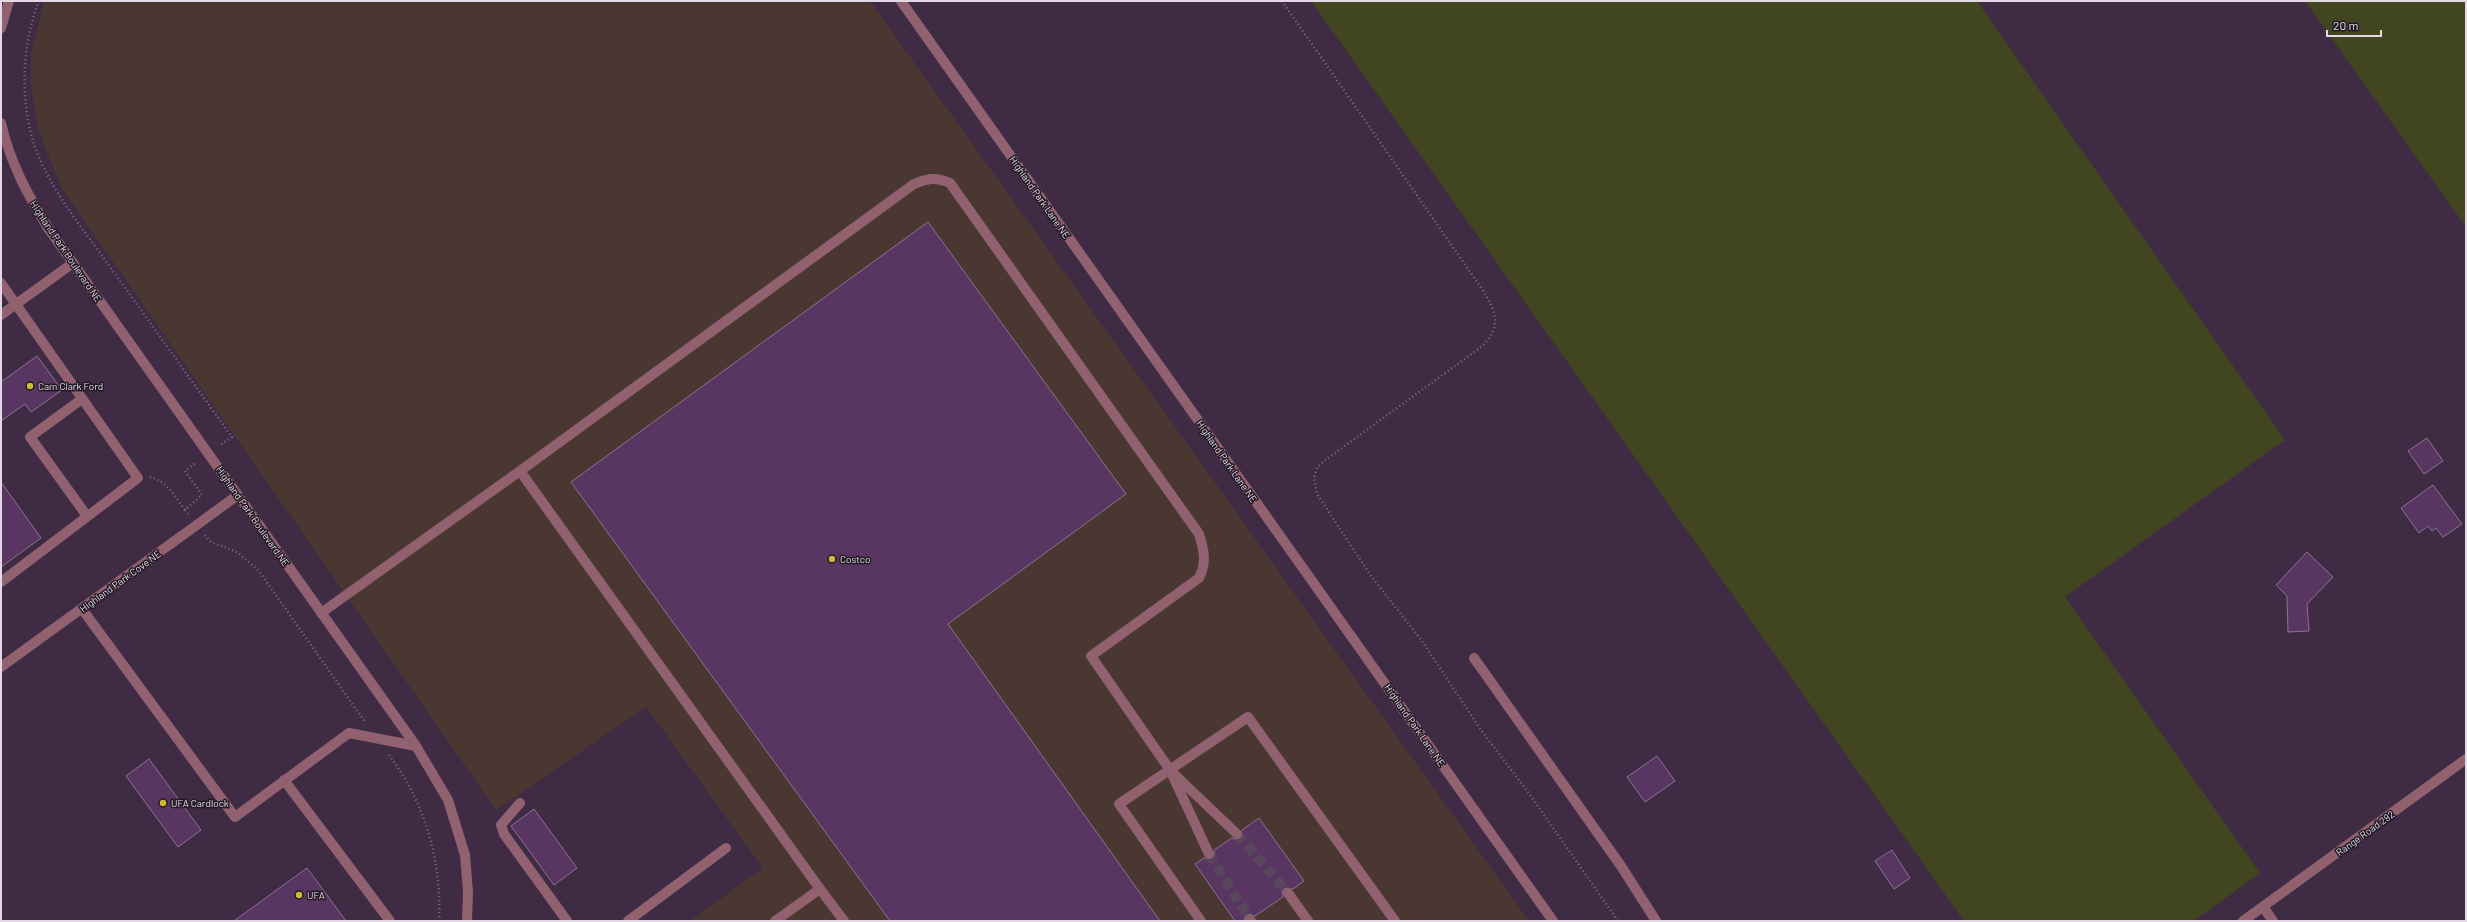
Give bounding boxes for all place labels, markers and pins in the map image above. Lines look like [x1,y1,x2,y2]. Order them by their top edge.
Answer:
place label: Cam Clark Ford [38,380,103,392]
marker: Cam Clark Ford [25,381,35,391]
place label: Costco [840,553,870,565]
marker: Costco [827,554,837,564]
place label: UFA Cardlock [171,797,229,809]
marker: UFA Cardlock [158,798,168,808]
place label: UFA [307,889,325,901]
marker: UFA [294,890,304,900]

